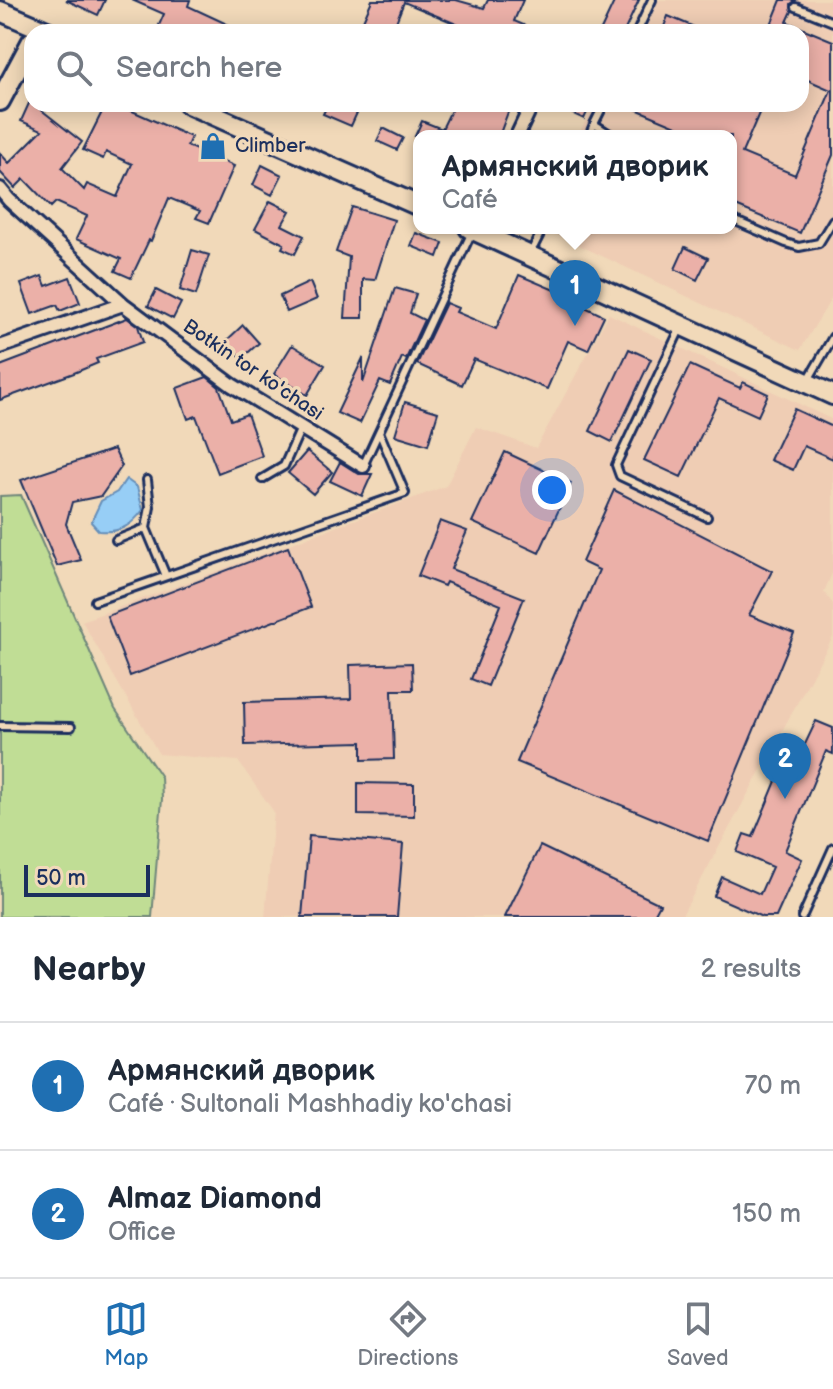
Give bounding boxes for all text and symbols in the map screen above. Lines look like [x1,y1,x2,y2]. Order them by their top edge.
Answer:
search box [24,24,809,112]
icon: search [52,46,96,90]
text: Search here [116,50,282,86]
popup [413,130,737,234]
shop icon: Climber [198,131,228,161]
place label: Climber [235,134,306,158]
text: Армянский дворик [442,149,708,185]
text: Café [442,185,498,216]
pin: 1 [549,260,601,326]
street label: Botkin tor ko'chasi [178,314,328,426]
your location [532,470,572,510]
pin: 2 [759,733,811,799]
scale bar [24,861,150,897]
text: 50 m [36,865,86,892]
text: Nearby [32,949,146,990]
text: 2 results [701,954,801,985]
text: Армянский дворик [108,1053,375,1089]
text: 1 [53,1071,63,1102]
text: 70 m [744,1071,801,1102]
text: Café · Sultonali Mashhadiy ko'chasi [108,1089,512,1120]
text: Almaz Diamond [108,1181,322,1217]
text: 2 [50,1199,66,1230]
text: 150 m [732,1199,801,1230]
text: Office [108,1217,176,1248]
tab: Map [104,1297,149,1372]
tab: Directions [357,1297,458,1372]
tab: Saved [667,1297,729,1372]

